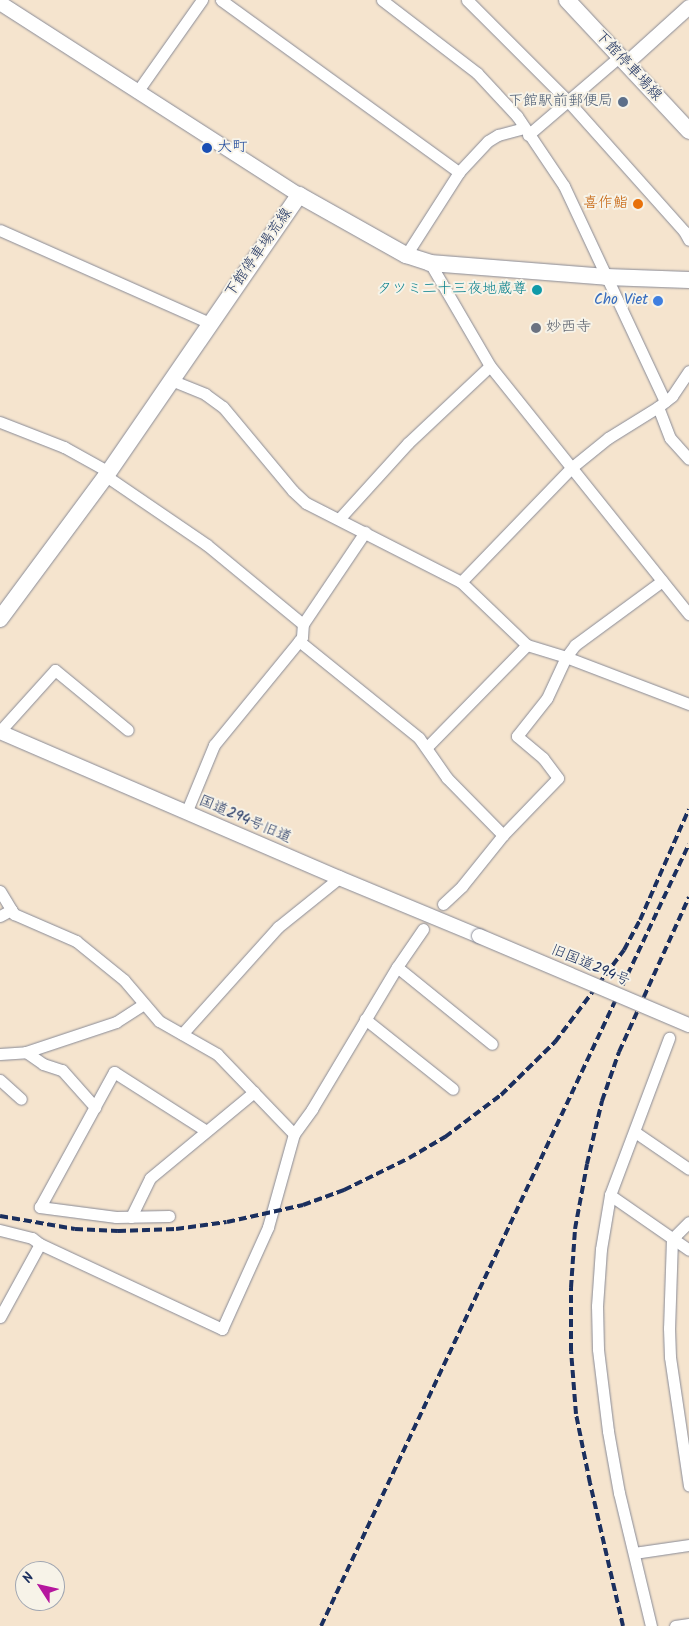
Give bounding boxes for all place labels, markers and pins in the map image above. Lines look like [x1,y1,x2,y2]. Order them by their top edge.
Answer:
place label: 下館駅前郵便局 [508,93,613,111]
marker: 下館駅前郵便局 [617,96,629,108]
place label: 大町 [217,139,247,157]
marker: 大町 [201,142,213,154]
place label: 喜作鮨 [583,195,628,213]
marker: 喜作鮨 [632,198,644,210]
place label: タツミ二十三夜地蔵尊 [377,281,527,299]
marker: タツミ二十三夜地蔵尊 [531,284,543,296]
place label: Cho Viet [594,292,648,310]
marker: Cho Viet [652,295,664,307]
place label: 妙西寺 [546,319,591,337]
marker: 妙西寺 [530,322,542,334]

